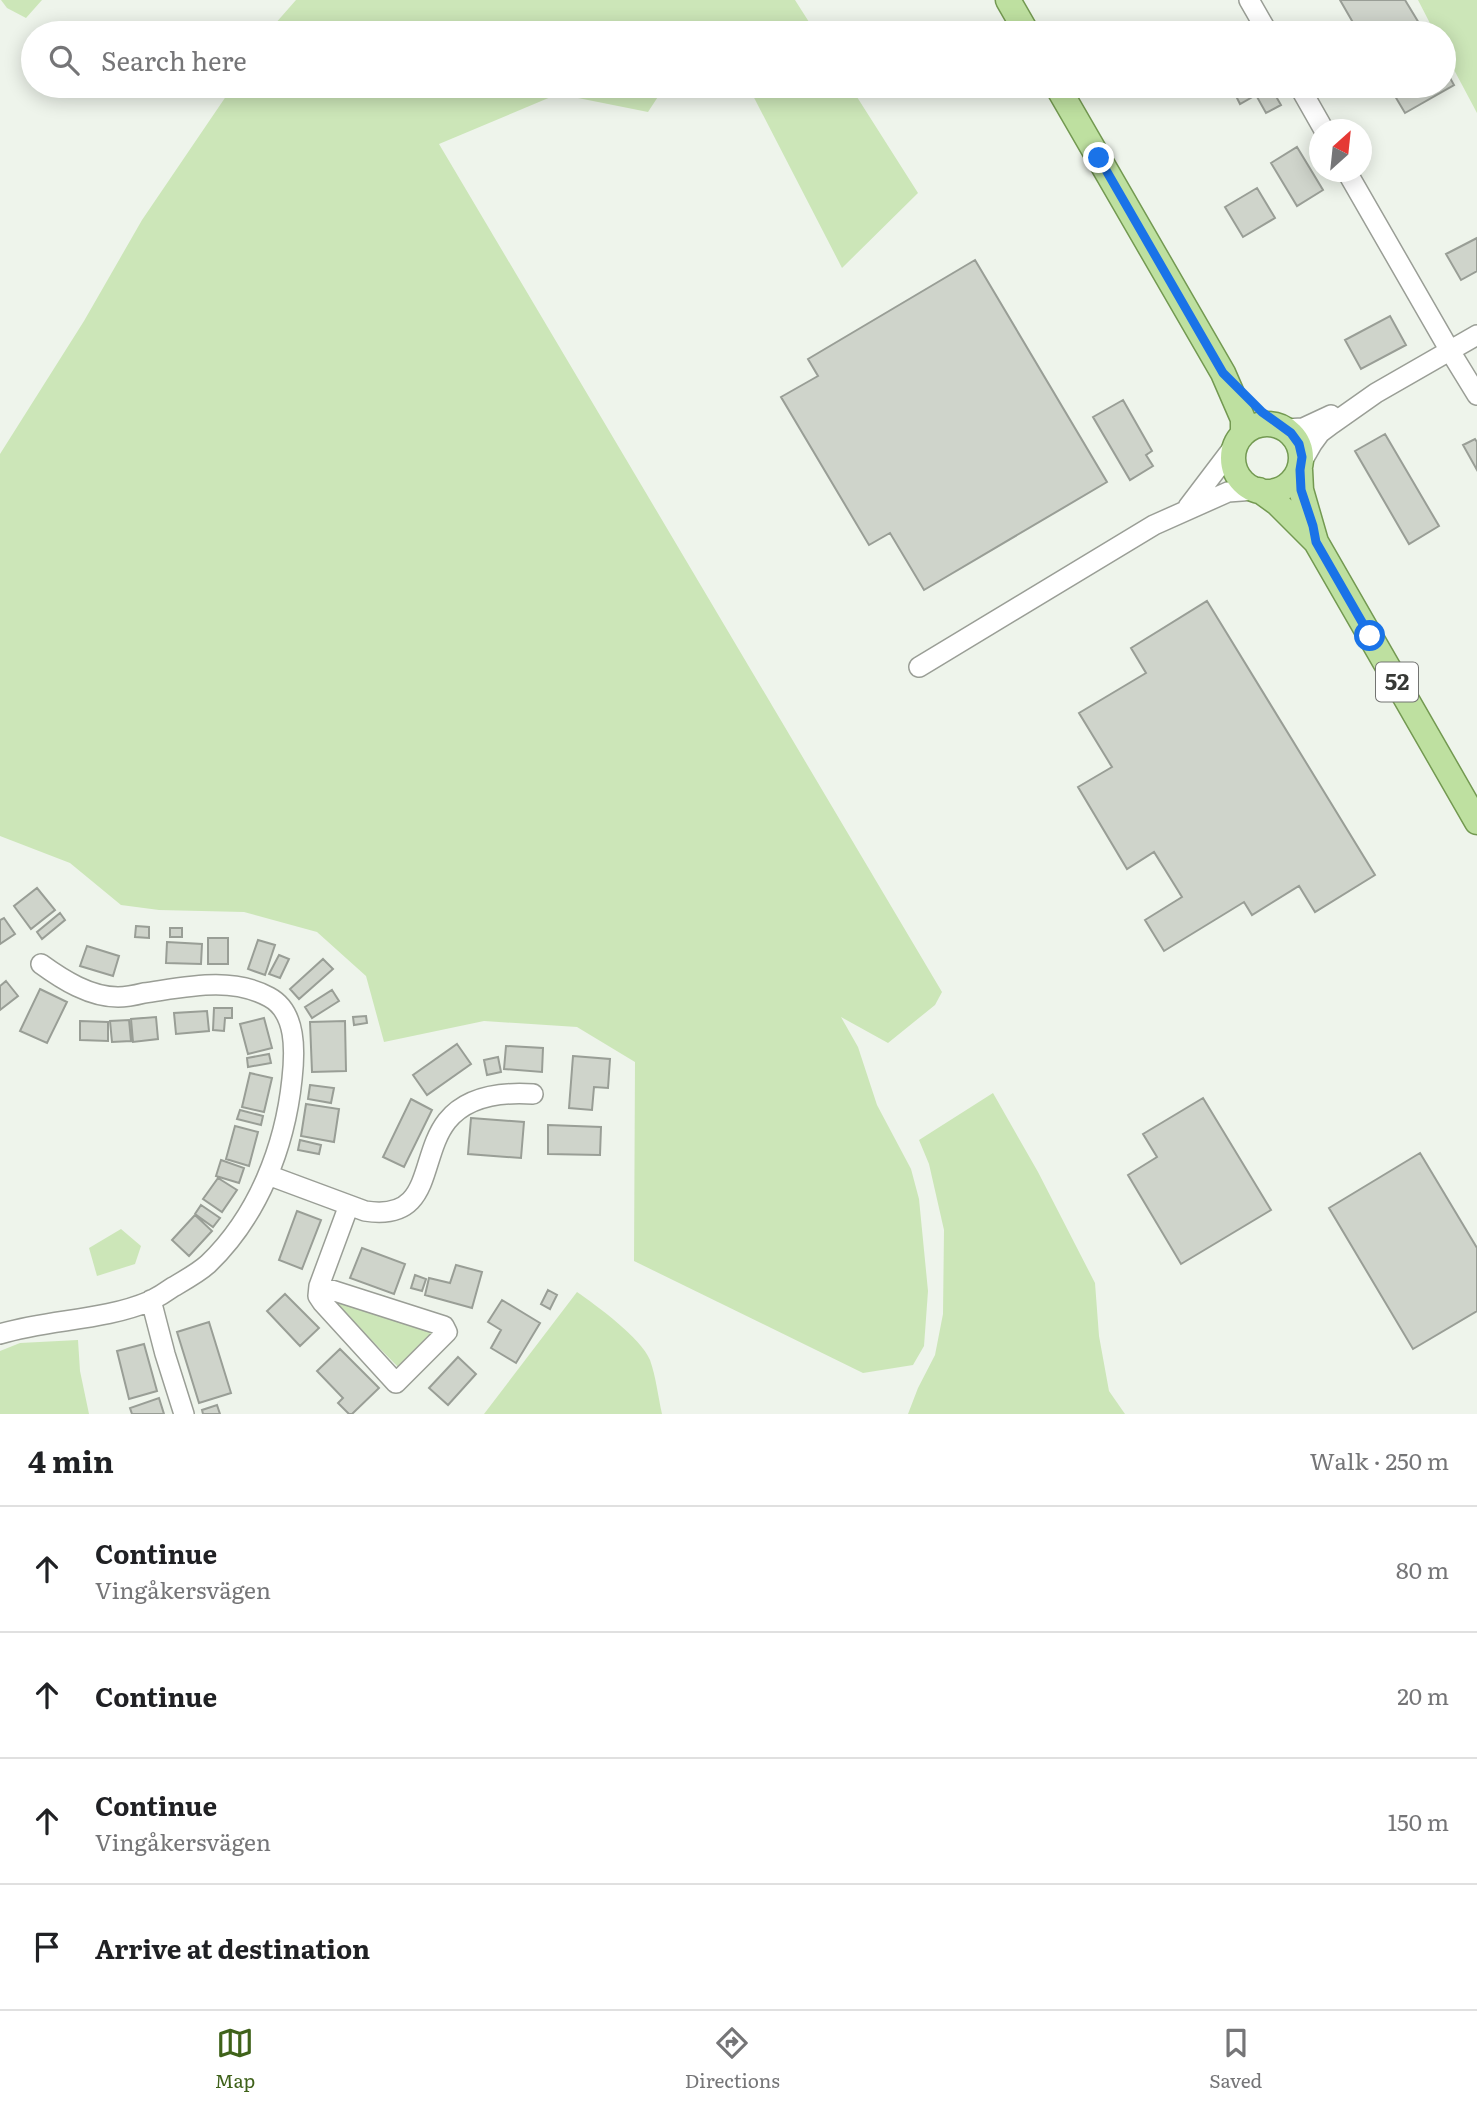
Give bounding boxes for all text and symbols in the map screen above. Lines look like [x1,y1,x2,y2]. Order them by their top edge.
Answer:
search box [21,21,1456,98]
text: Search here [101,40,247,79]
icon: search [45,41,83,79]
north arrow [1309,119,1372,182]
route end [1083,142,1114,173]
route start [1354,620,1385,651]
road number: 52 [1376,662,1418,702]
text: 4 min [28,1438,114,1482]
text: Walk · 250 m [1310,1443,1449,1477]
text: Continue [95,1533,217,1572]
icon: ahead [28,1550,66,1588]
text: 80 m [1396,1552,1449,1586]
text: Vingåkersvägen [95,1572,271,1606]
icon: ahead [28,1676,66,1714]
text: Continue [95,1676,217,1715]
text: 20 m [1397,1678,1449,1712]
text: Continue [95,1785,217,1824]
icon: ahead [28,1802,66,1840]
text: 150 m [1388,1804,1449,1838]
text: Vingåkersvägen [95,1824,271,1858]
icon: arrive [28,1928,66,1966]
text: Arrive at destination [95,1928,370,1967]
tab: Map [215,2024,255,2094]
tab: Directions [685,2024,780,2094]
tab: Saved [1209,2024,1262,2094]

